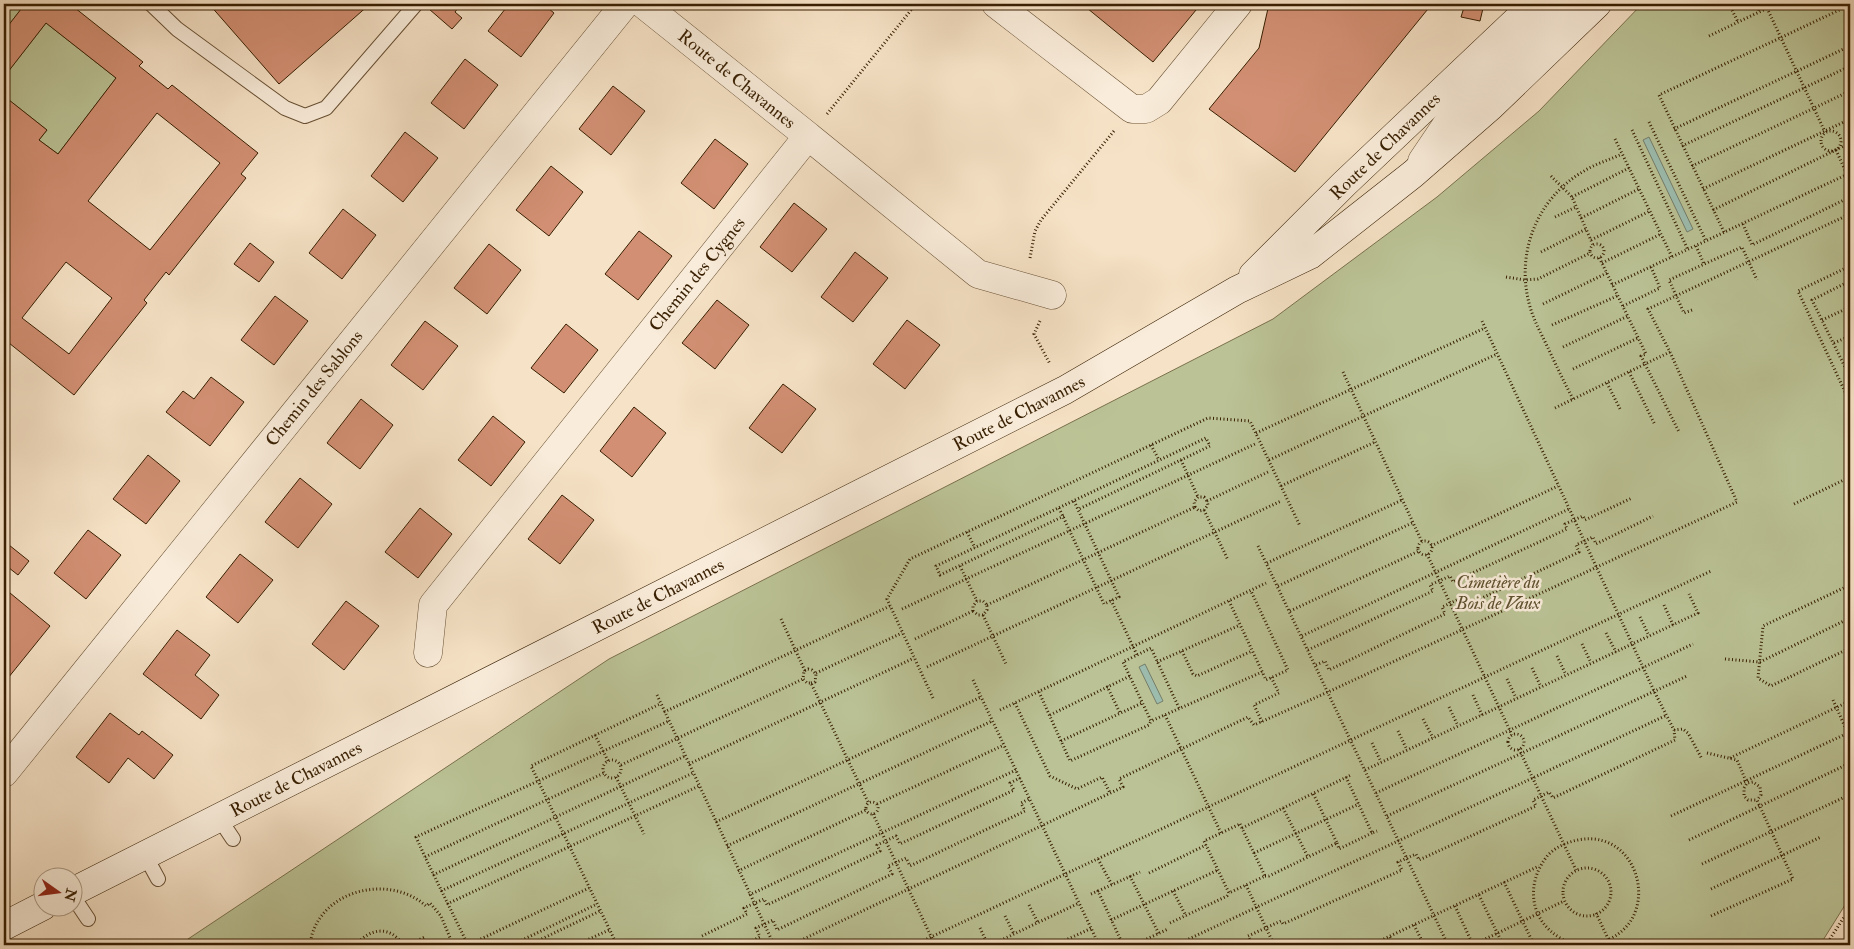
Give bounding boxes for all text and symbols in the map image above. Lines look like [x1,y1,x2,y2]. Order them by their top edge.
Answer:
street label: Route de Chavannes [673,25,800,134]
street label: Route de Chavannes [1325,88,1445,205]
street label: Chemin des Cygnes [644,212,751,336]
street label: Chemin des Sablons [260,325,368,451]
street label: Route de Chavannes [949,370,1089,457]
street label: Route de Chavannes [588,553,728,640]
park label: Cimetière du Bois de Vaux [1455,571,1541,615]
street label: Route de Chavannes [226,736,366,823]
north arrow [32,866,82,916]
text: N [60,886,80,904]

